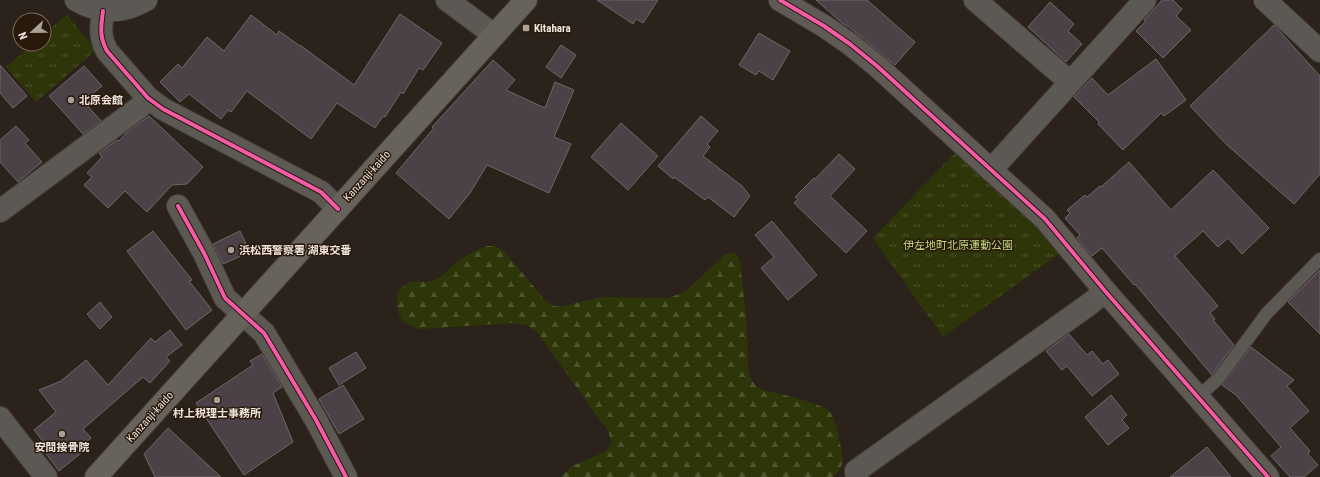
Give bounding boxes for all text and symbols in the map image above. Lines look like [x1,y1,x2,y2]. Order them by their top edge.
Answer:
north arrow [12,12,52,52]
place label: Kitahara [534,22,571,35]
marker: Kitahara [521,23,531,33]
text: N [16,30,30,41]
place label: 北原会館 [79,94,123,107]
marker: 北原会館 [66,95,76,105]
street label: Kanzanji-kaido [341,148,393,204]
park label: 伊左地町北原運動公園 [903,239,1013,252]
place label: 浜松西警察署 湖東交番 [239,244,352,257]
marker: 浜松西警察署 湖東交番 [226,245,236,255]
street label: Kanzanji-kaido [124,389,176,445]
marker: 村上税理士事務所 [212,395,222,405]
place label: 村上税理士事務所 [173,407,261,420]
marker: 安間接骨院 [57,429,67,439]
place label: 安間接骨院 [35,441,90,454]

